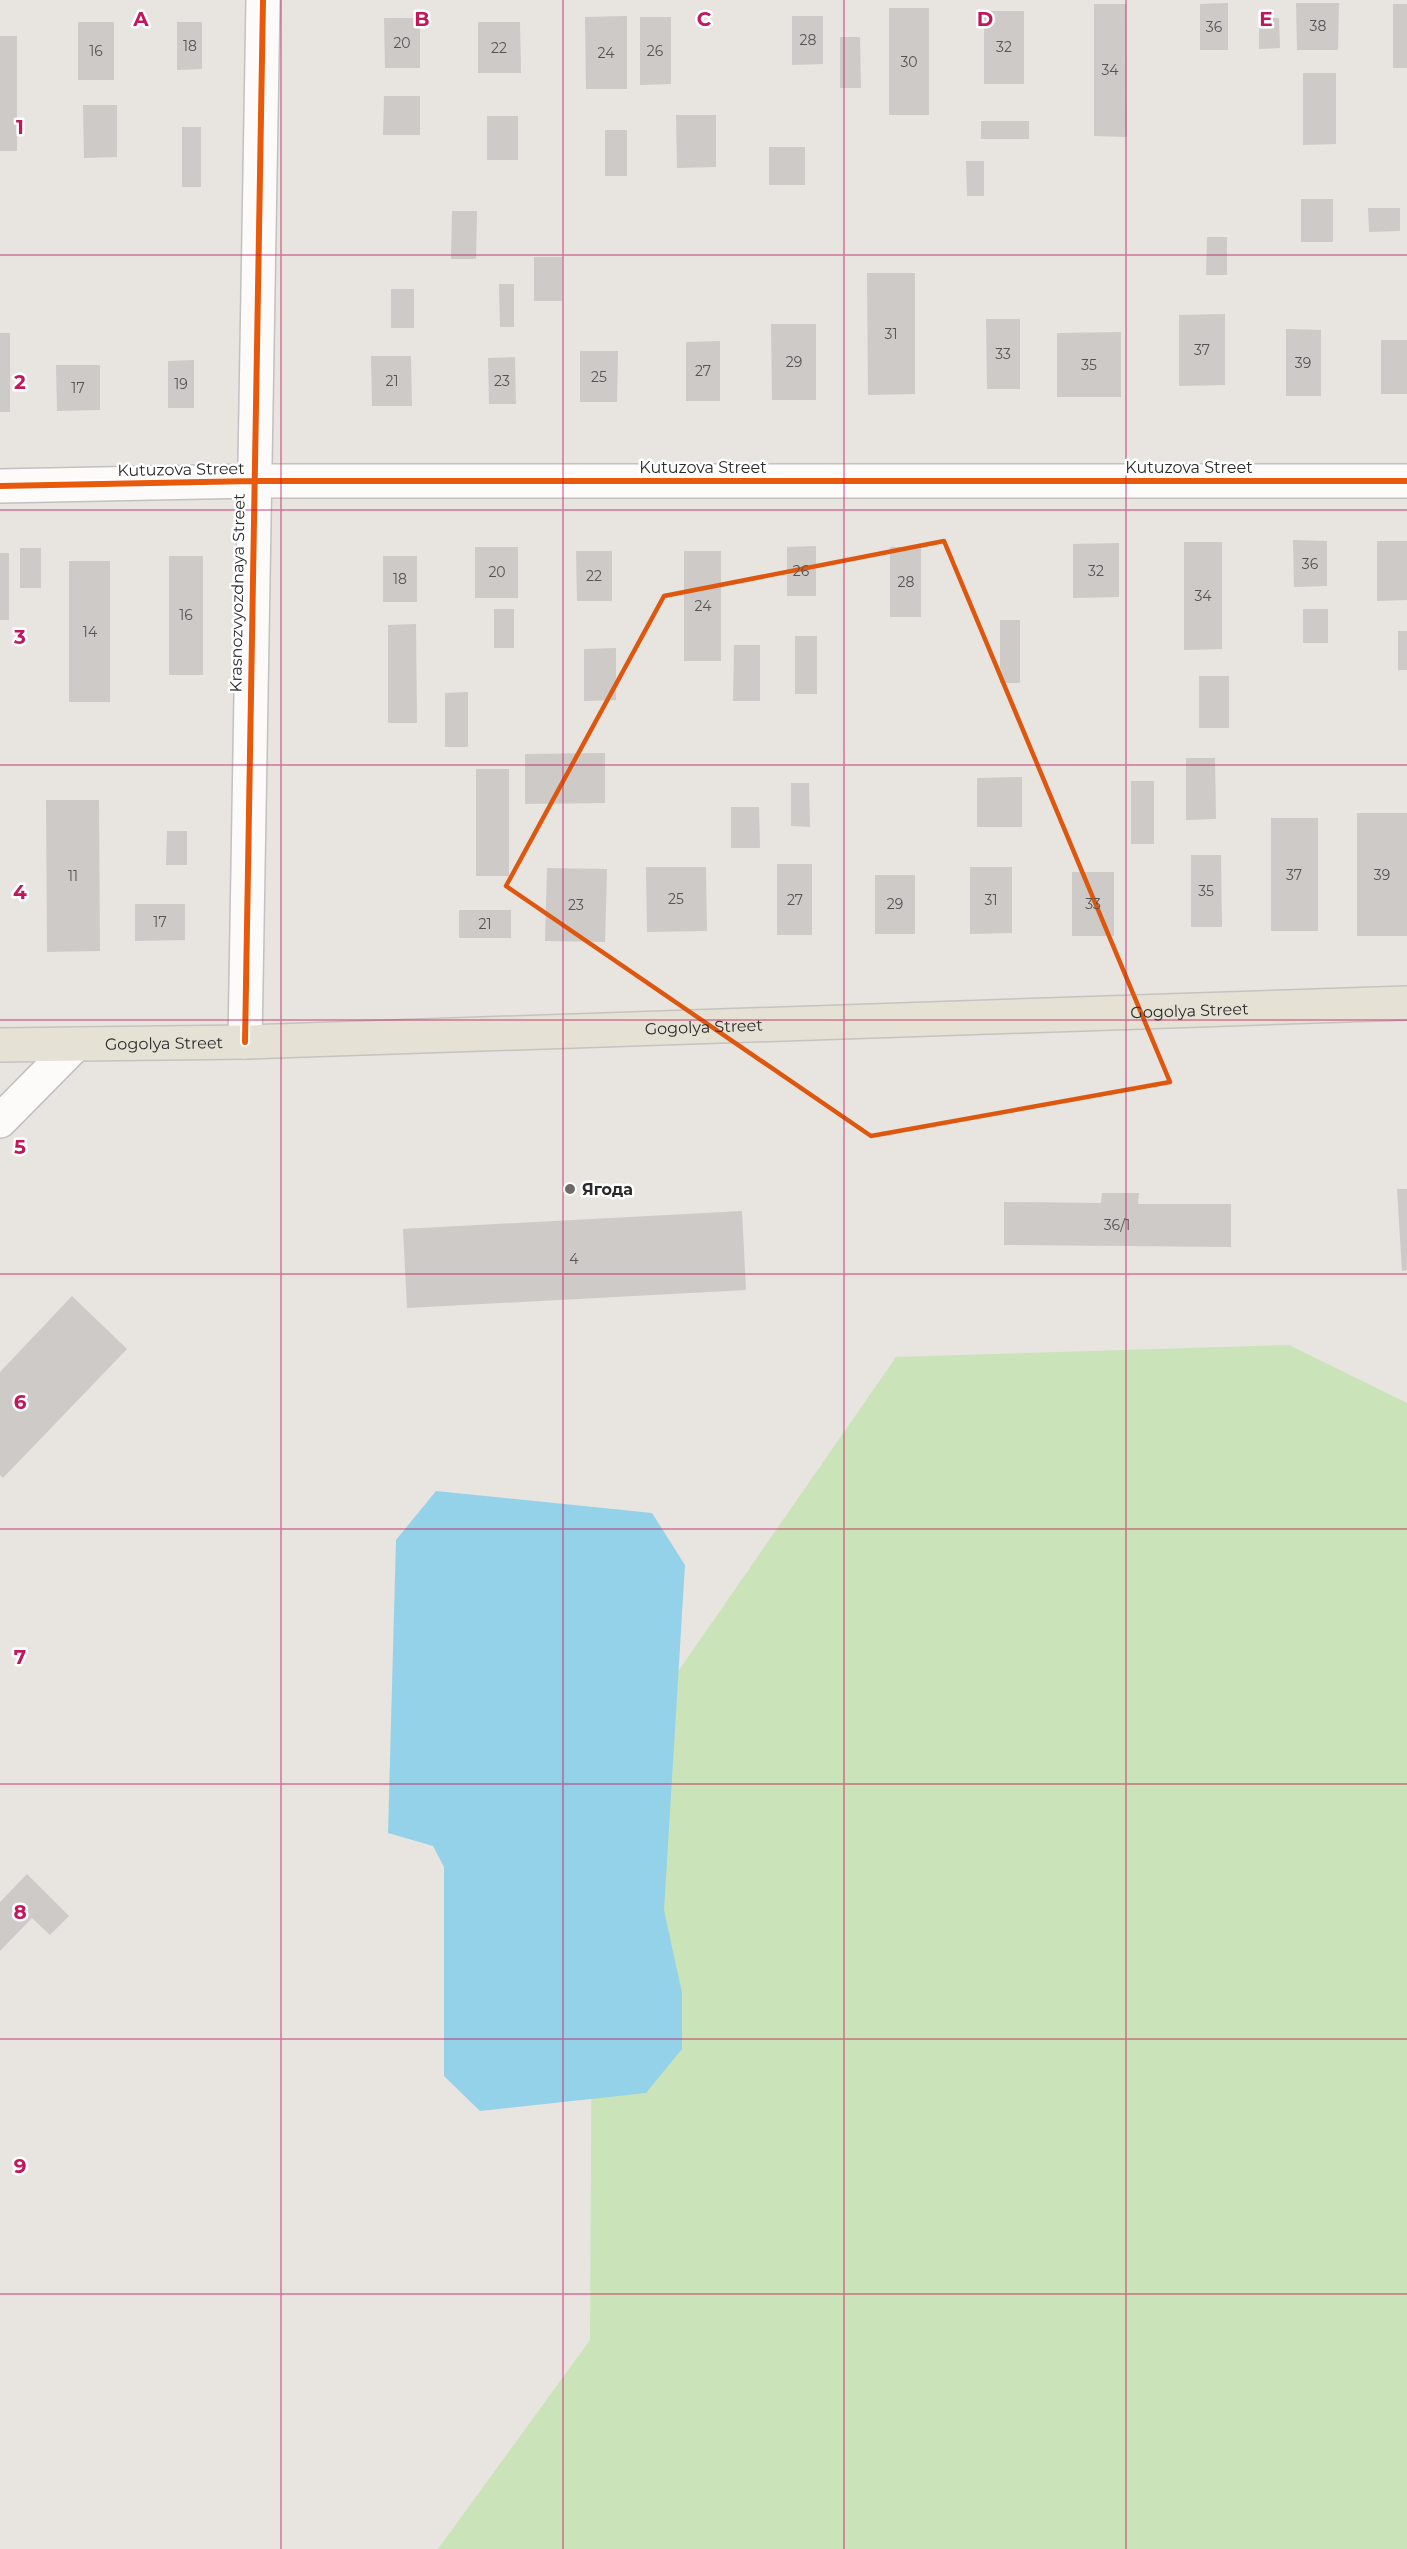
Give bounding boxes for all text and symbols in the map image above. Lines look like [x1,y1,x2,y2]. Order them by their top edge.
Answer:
text: A [132,7,149,31]
text: B [414,7,430,31]
text: C [697,7,712,31]
text: D [977,7,993,31]
text: E [1259,7,1273,31]
house number: 38 [1310,17,1326,35]
house number: 36 [1206,18,1223,36]
house number: 28 [800,31,817,49]
house number: 20 [393,34,411,52]
house number: 18 [183,37,197,55]
house number: 32 [996,38,1012,56]
house number: 22 [491,39,507,57]
house number: 16 [89,42,103,60]
house number: 26 [647,42,664,60]
house number: 24 [598,44,615,62]
house number: 30 [900,53,918,71]
house number: 34 [1101,61,1119,79]
text: 1 [16,115,24,139]
house number: 31 [885,325,897,343]
house number: 37 [1194,341,1210,359]
house number: 33 [995,345,1011,363]
house number: 29 [786,353,802,371]
house number: 39 [1295,354,1311,372]
house number: 35 [1081,356,1097,374]
house number: 27 [695,362,711,380]
house number: 25 [591,368,607,386]
text: 2 [14,370,26,394]
house number: 21 [385,372,399,390]
house number: 23 [494,372,510,390]
house number: 19 [174,375,188,393]
house number: 17 [71,379,85,397]
street label: Kutuzova Street [639,458,767,477]
street label: Kutuzova Street [1125,458,1253,477]
street label: Kutuzova Street [117,459,245,480]
street label: Krasnozvyozdnaya Street [226,493,249,693]
house number: 36 [1302,555,1319,573]
house number: 26 [793,562,810,580]
house number: 32 [1088,562,1104,580]
house number: 20 [488,563,506,581]
house number: 22 [586,567,602,585]
house number: 18 [393,570,407,588]
house number: 28 [898,573,915,591]
house number: 34 [1194,587,1212,605]
house number: 24 [695,597,712,615]
house number: 16 [179,606,193,624]
house number: 14 [83,623,98,641]
text: 3 [13,625,26,649]
house number: 37 [1286,866,1302,884]
house number: 39 [1374,866,1390,884]
house number: 11 [68,867,78,885]
text: 4 [13,880,27,904]
house number: 35 [1198,882,1214,900]
house number: 25 [668,890,684,908]
house number: 27 [787,891,803,909]
house number: 31 [985,891,997,909]
house number: 29 [887,895,903,913]
house number: 33 [1085,895,1101,913]
house number: 23 [568,896,584,914]
house number: 17 [153,913,167,931]
house number: 21 [478,915,492,933]
street label: Gogolya Street [1130,999,1249,1022]
street label: Gogolya Street [644,1016,764,1039]
street label: Gogolya Street [105,1033,224,1054]
text: 5 [14,1135,26,1159]
place label: Ягода [582,1180,633,1199]
marker: Ягода [563,1182,577,1196]
house number: 36/1 [1104,1216,1130,1234]
house number: 4 [569,1250,579,1268]
text: 6 [14,1390,27,1414]
text: 7 [14,1645,26,1669]
text: 8 [13,1900,27,1924]
text: 9 [14,2154,26,2178]

